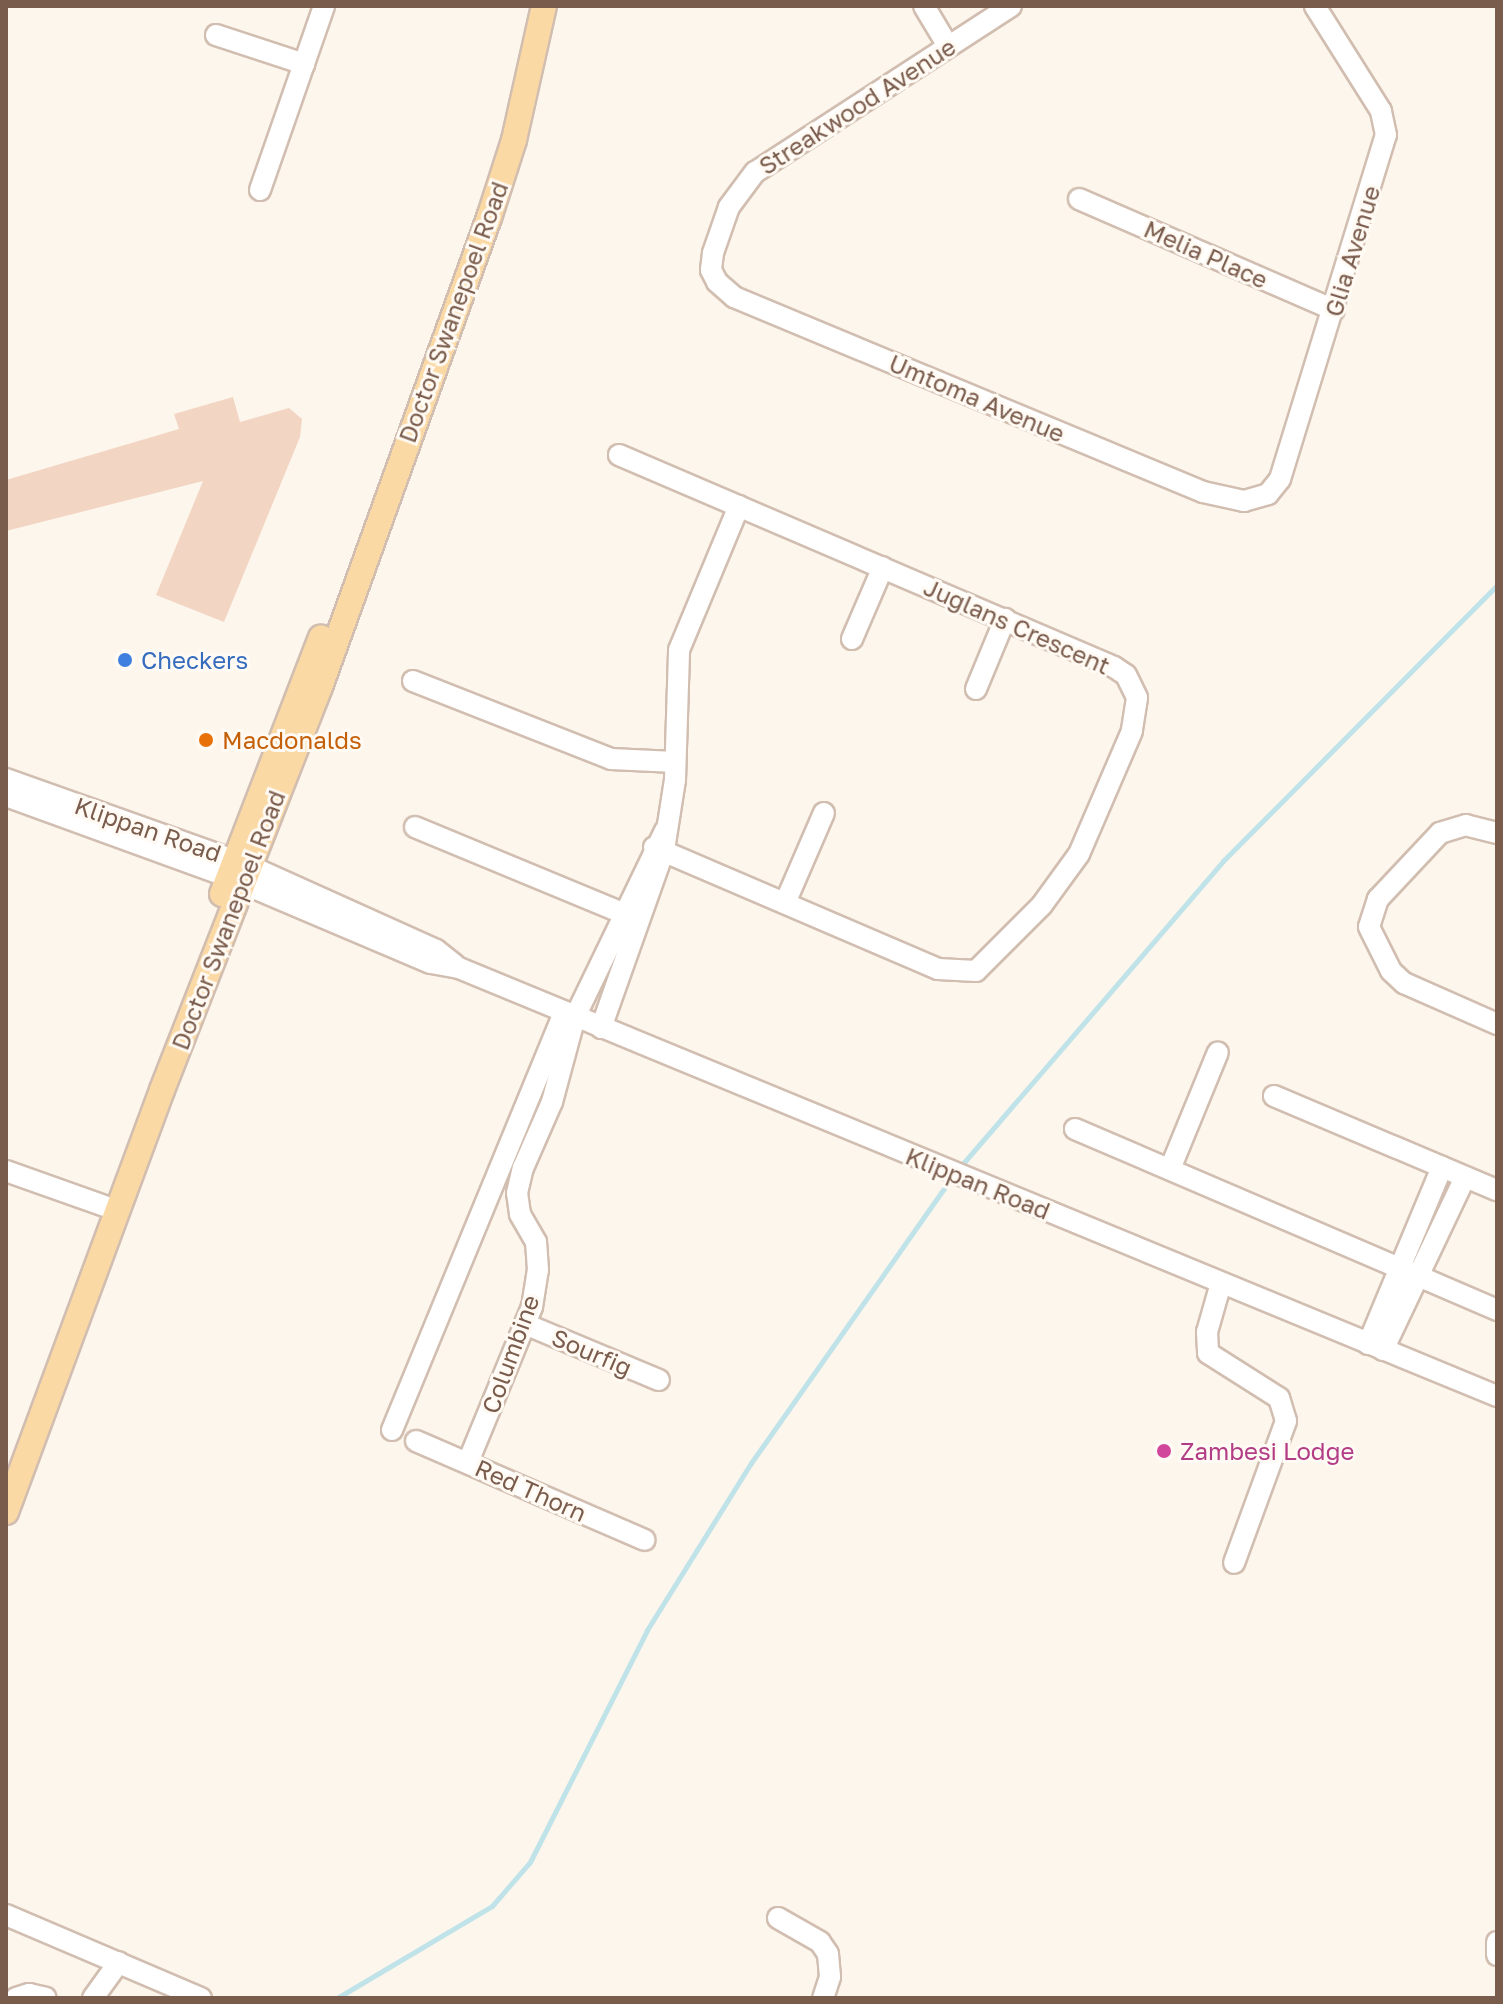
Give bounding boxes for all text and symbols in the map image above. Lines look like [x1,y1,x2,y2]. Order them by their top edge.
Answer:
street label: Streakwood Avenue [753,32,961,180]
street label: Doctor Swanepoel Road [392,178,514,446]
street label: Glia Avenue [1318,182,1386,320]
street label: Melia Place [1140,214,1272,294]
street label: Umtoma Avenue [885,348,1069,448]
street label: Juglans Crescent [920,572,1114,680]
place label: Checkers [141,646,248,674]
marker: Checkers [116,651,134,669]
place label: Macdonalds [222,726,362,754]
marker: Macdonalds [197,731,215,749]
street label: Doctor Swanepoel Road [165,786,291,1054]
street label: Klippan Road [71,790,225,868]
street label: Klippan Road [902,1141,1054,1225]
street label: Columbine [475,1291,545,1417]
street label: Sourfig [548,1322,636,1382]
place label: Zambesi Lodge [1180,1437,1354,1465]
marker: Zambesi Lodge [1155,1442,1173,1460]
street label: Red Thorn [471,1453,591,1527]

